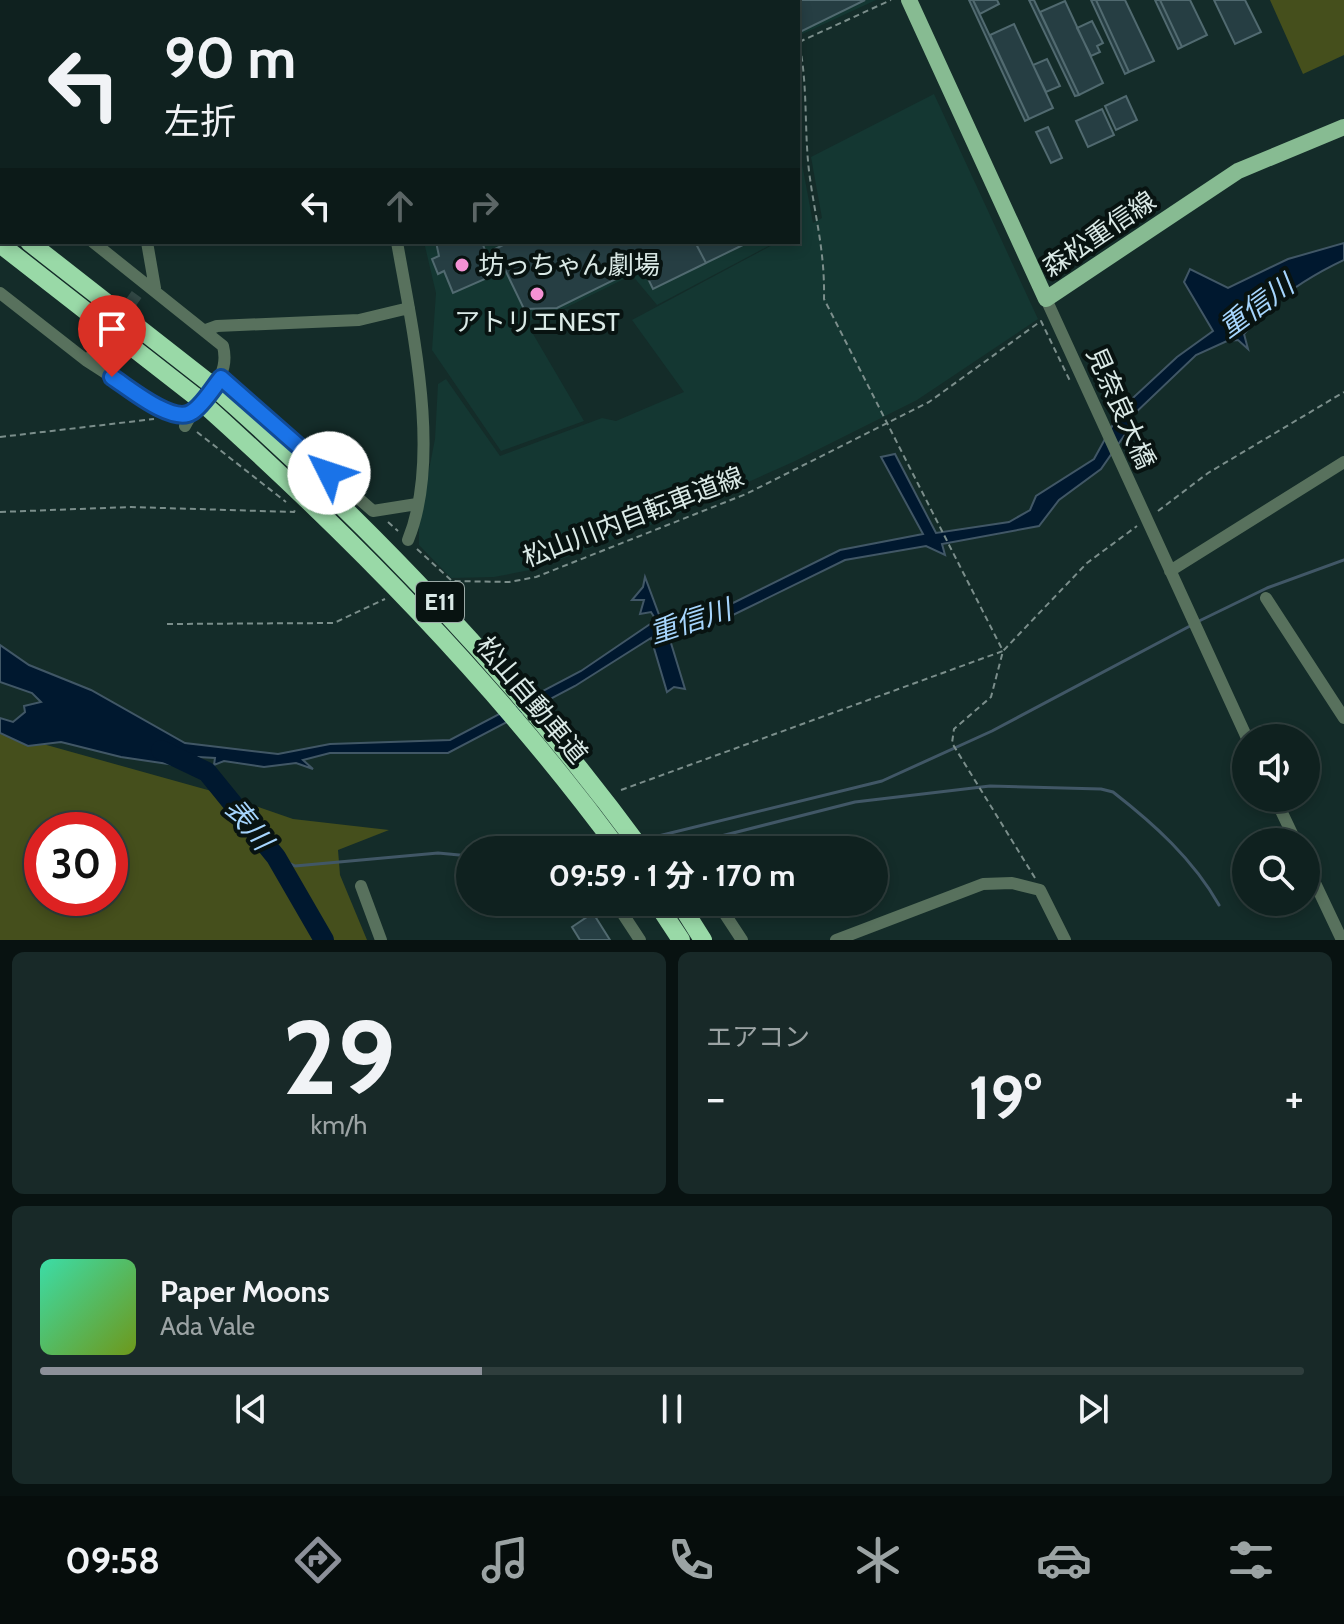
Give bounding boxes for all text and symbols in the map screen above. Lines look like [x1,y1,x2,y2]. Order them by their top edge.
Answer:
text: 90 m [164,24,296,92]
icon: left [32,32,136,136]
text: 左折 [164,99,236,143]
icon: left [294,184,338,228]
icon: ahead [378,184,422,228]
icon: right [462,184,506,228]
street label: 森松重信線 [1036,184,1162,284]
place label: 坊っちゃん劇場 [478,249,660,281]
marker: 坊っちゃん劇場 [453,256,471,274]
water label: 重信川 [1212,266,1302,344]
marker: アトリエNEST [528,285,546,303]
pin [78,295,146,377]
place label: アトリエNEST [454,306,620,338]
icon: arrive [90,307,134,351]
street label: 見奈良大橋 [1080,342,1162,474]
position arrow [287,431,371,515]
street label: 松山川内自転車道線 [518,460,748,574]
road number: E11 [416,582,464,622]
water label: 重信川 [645,591,738,650]
street label: 松山自動車道 [470,630,594,770]
map controls [1232,724,1320,916]
button: sound [1232,724,1320,812]
water label: 表川 [218,792,282,859]
speed limit sign: 30 [24,812,128,916]
button: search [1232,828,1320,916]
text: 09:59 · 1 分 · 170 m [549,857,795,894]
text: 29 [282,994,396,1120]
text: エアコン [706,1021,810,1053]
text: 19° [968,1061,1042,1134]
text: − [706,1071,725,1124]
text: + [1285,1071,1304,1124]
text: km/h [311,1109,367,1141]
text: Paper Moons [160,1273,330,1310]
text: Ada Vale [160,1310,255,1342]
icon: previous [229,1387,273,1431]
icon: pause [650,1387,694,1431]
icon: next [1071,1387,1115,1431]
icon: directions [290,1532,346,1588]
icon: music [477,1532,533,1588]
icon: phone [663,1532,719,1588]
icon: climate [850,1532,906,1588]
icon: car [1036,1532,1092,1588]
icon: filters [1223,1532,1279,1588]
text: 09:58 [65,1538,160,1582]

